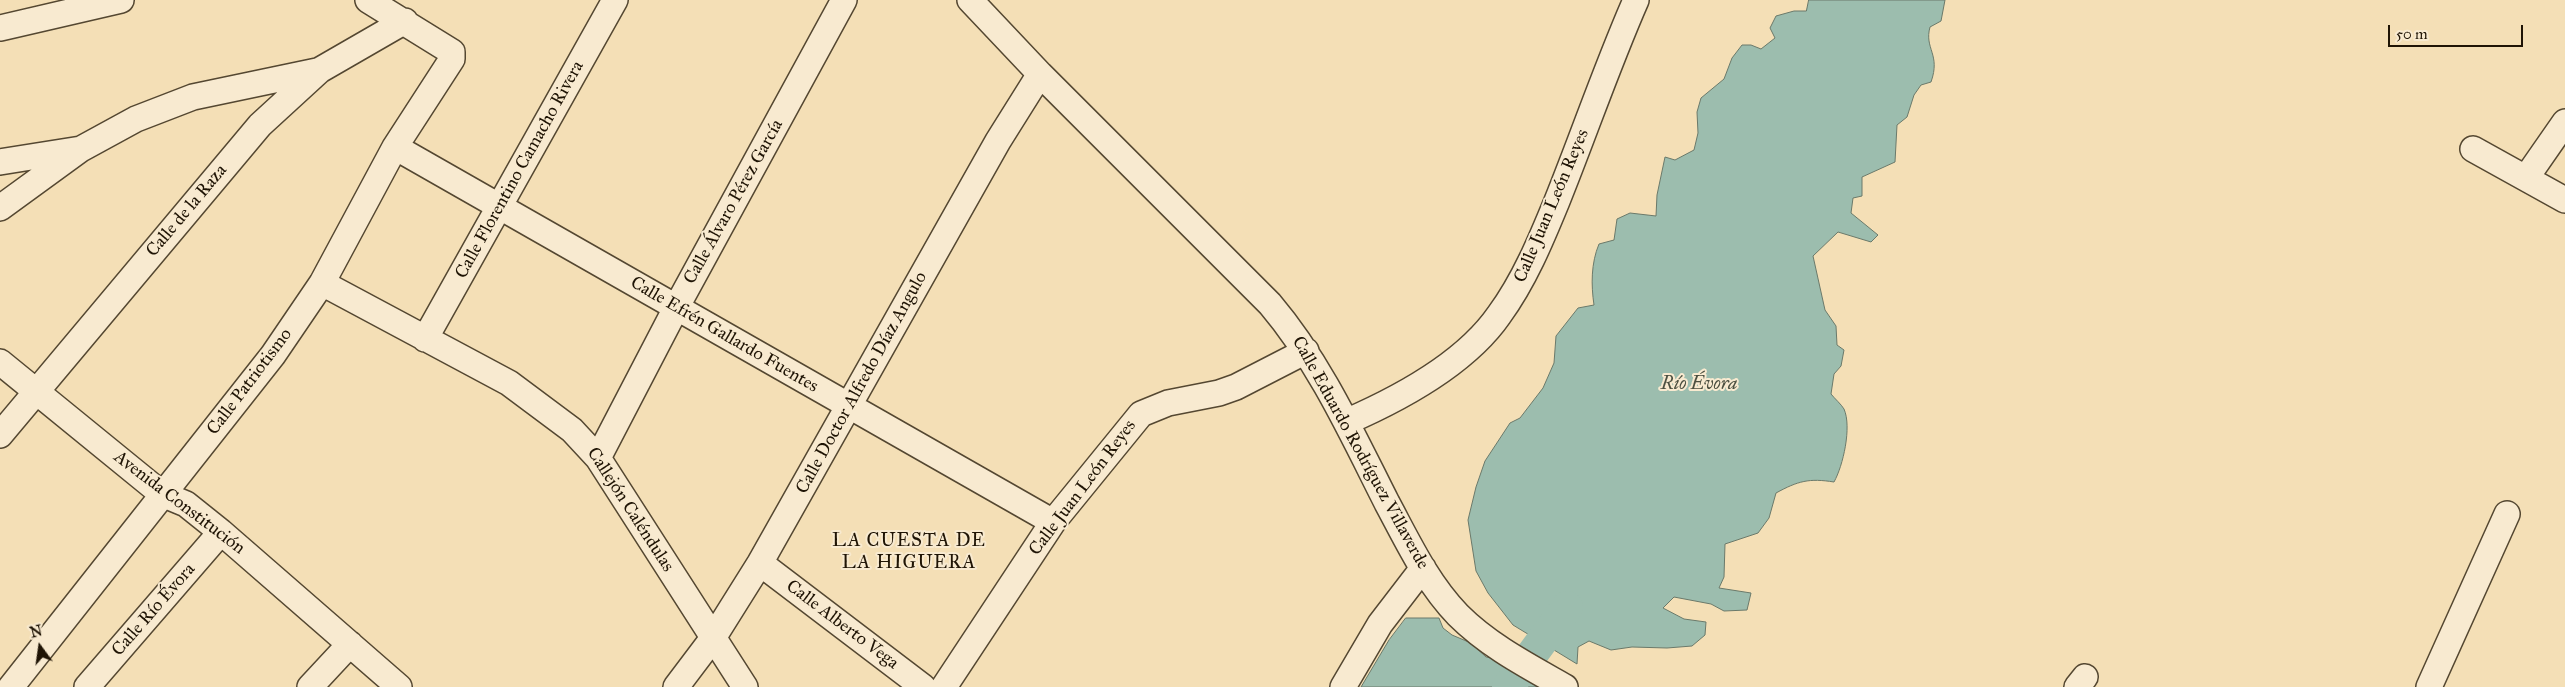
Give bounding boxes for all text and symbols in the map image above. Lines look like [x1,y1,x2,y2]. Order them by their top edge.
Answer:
scale bar [2390,15,2525,47]
text: 50 m [2396,25,2428,43]
street label: Calle Florentino Camacho Rivera [451,57,589,283]
street label: Calle Álvaro Pérez García [680,116,788,288]
street label: Calle Juan León Reyes [1510,126,1594,286]
street label: Calle de la Raza [142,160,232,262]
street label: Calle Doctor Alfredo Díaz Angulo [792,268,932,498]
street label: Calle Efrén Gallardo Fuentes [626,272,822,398]
street label: Calle Patriotismo [203,324,297,440]
street label: Calle Eduardo Rodríguez Villaverde [1287,333,1433,573]
water label: Río Évora [1661,373,1737,395]
street label: Calle Juan León Reyes [1025,416,1141,560]
street label: Callejón Caléndulas [582,444,678,576]
street label: Avenida Constitución [109,447,249,559]
district label: LA CUESTA DE LA HIGUERA [831,530,987,574]
street label: Calle Río Évora [108,559,200,661]
street label: Calle Alberto Vega [782,576,902,674]
north arrow [15,622,65,672]
text: N [28,622,44,642]

